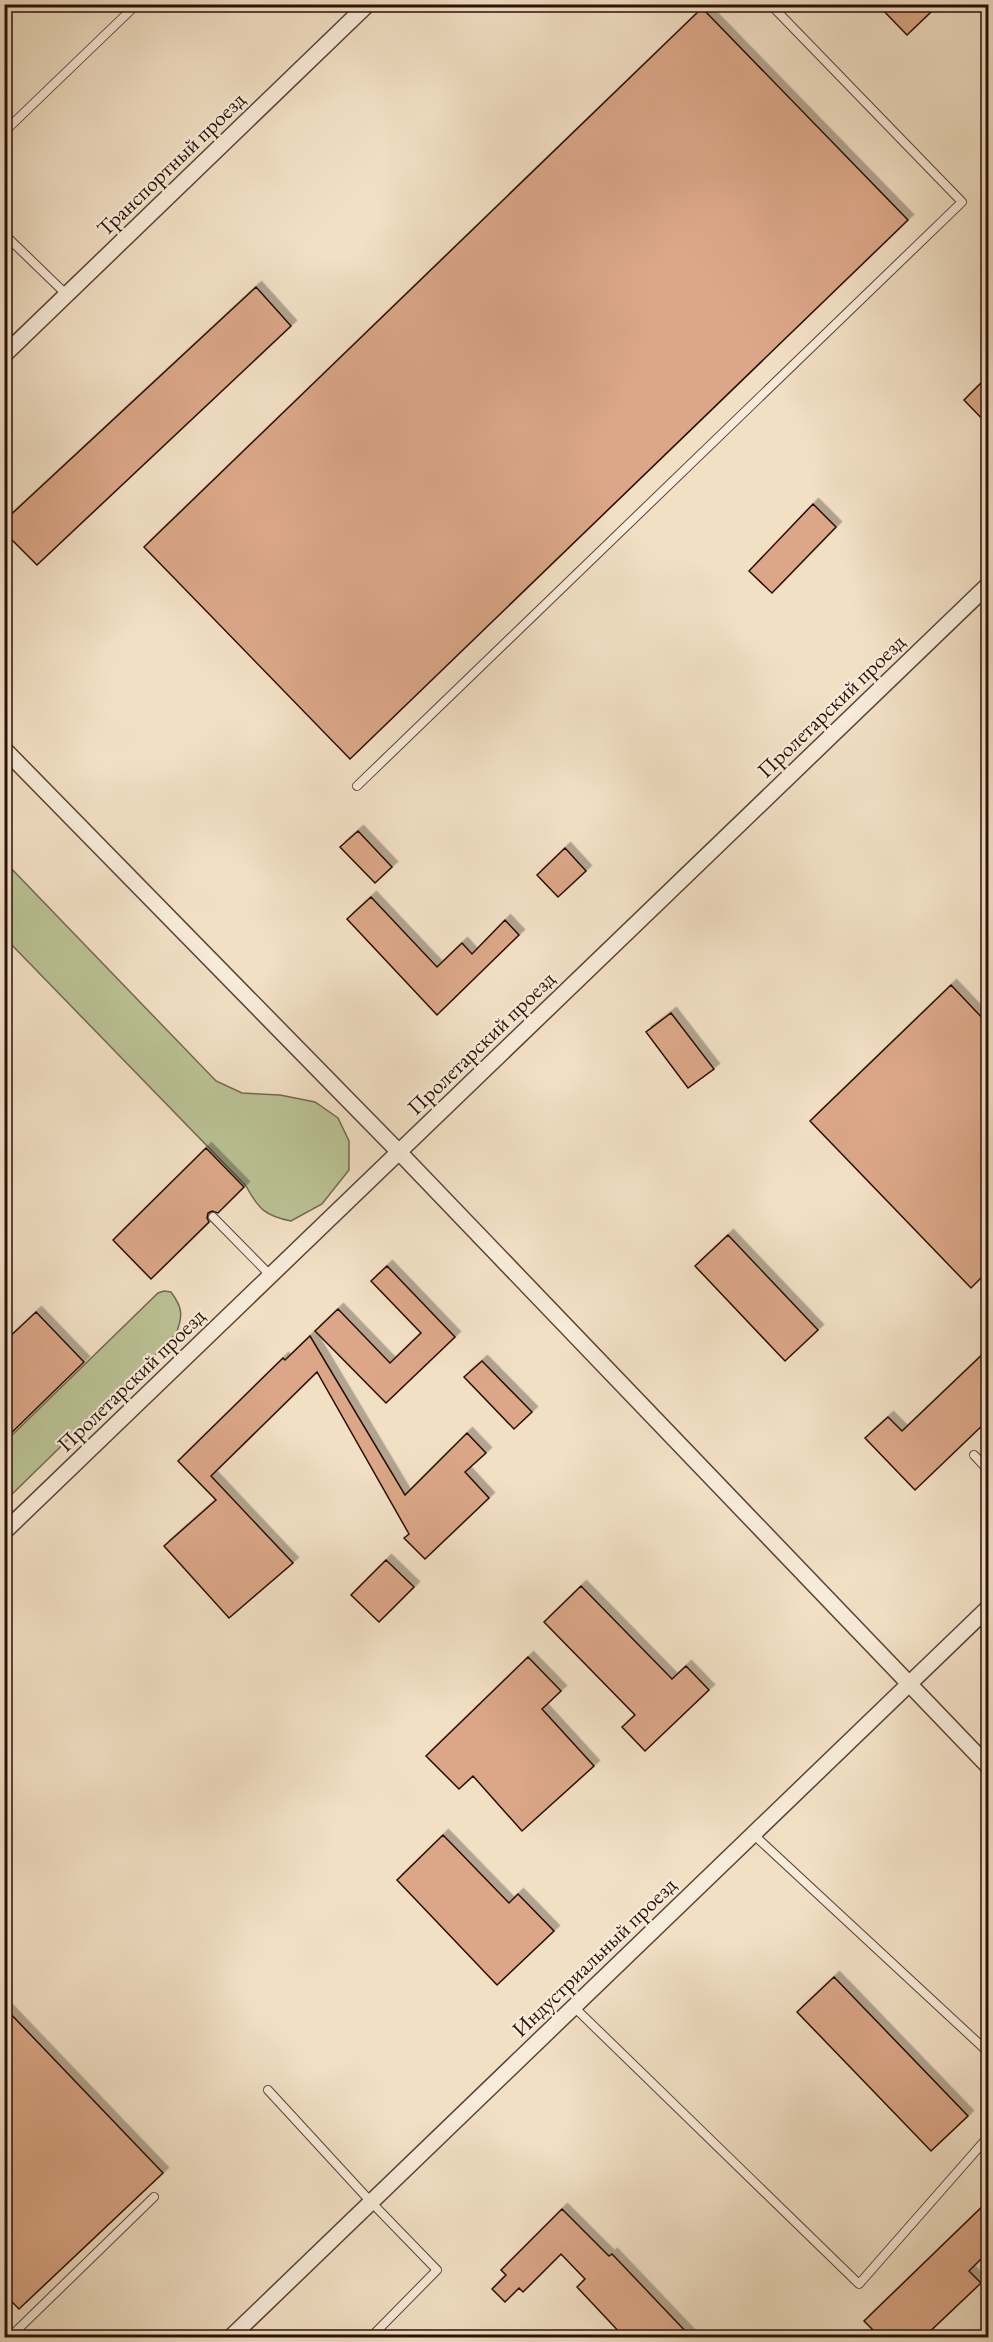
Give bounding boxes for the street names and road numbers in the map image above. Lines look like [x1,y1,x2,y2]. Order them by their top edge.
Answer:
street label: Транспортный проезд [91,86,251,242]
street label: Пролетарский проезд [751,628,911,784]
street label: Пролетарский проезд [401,965,561,1121]
street label: Пролетарский проезд [51,1302,211,1458]
street label: Индустриальный проезд [505,1871,683,2043]

